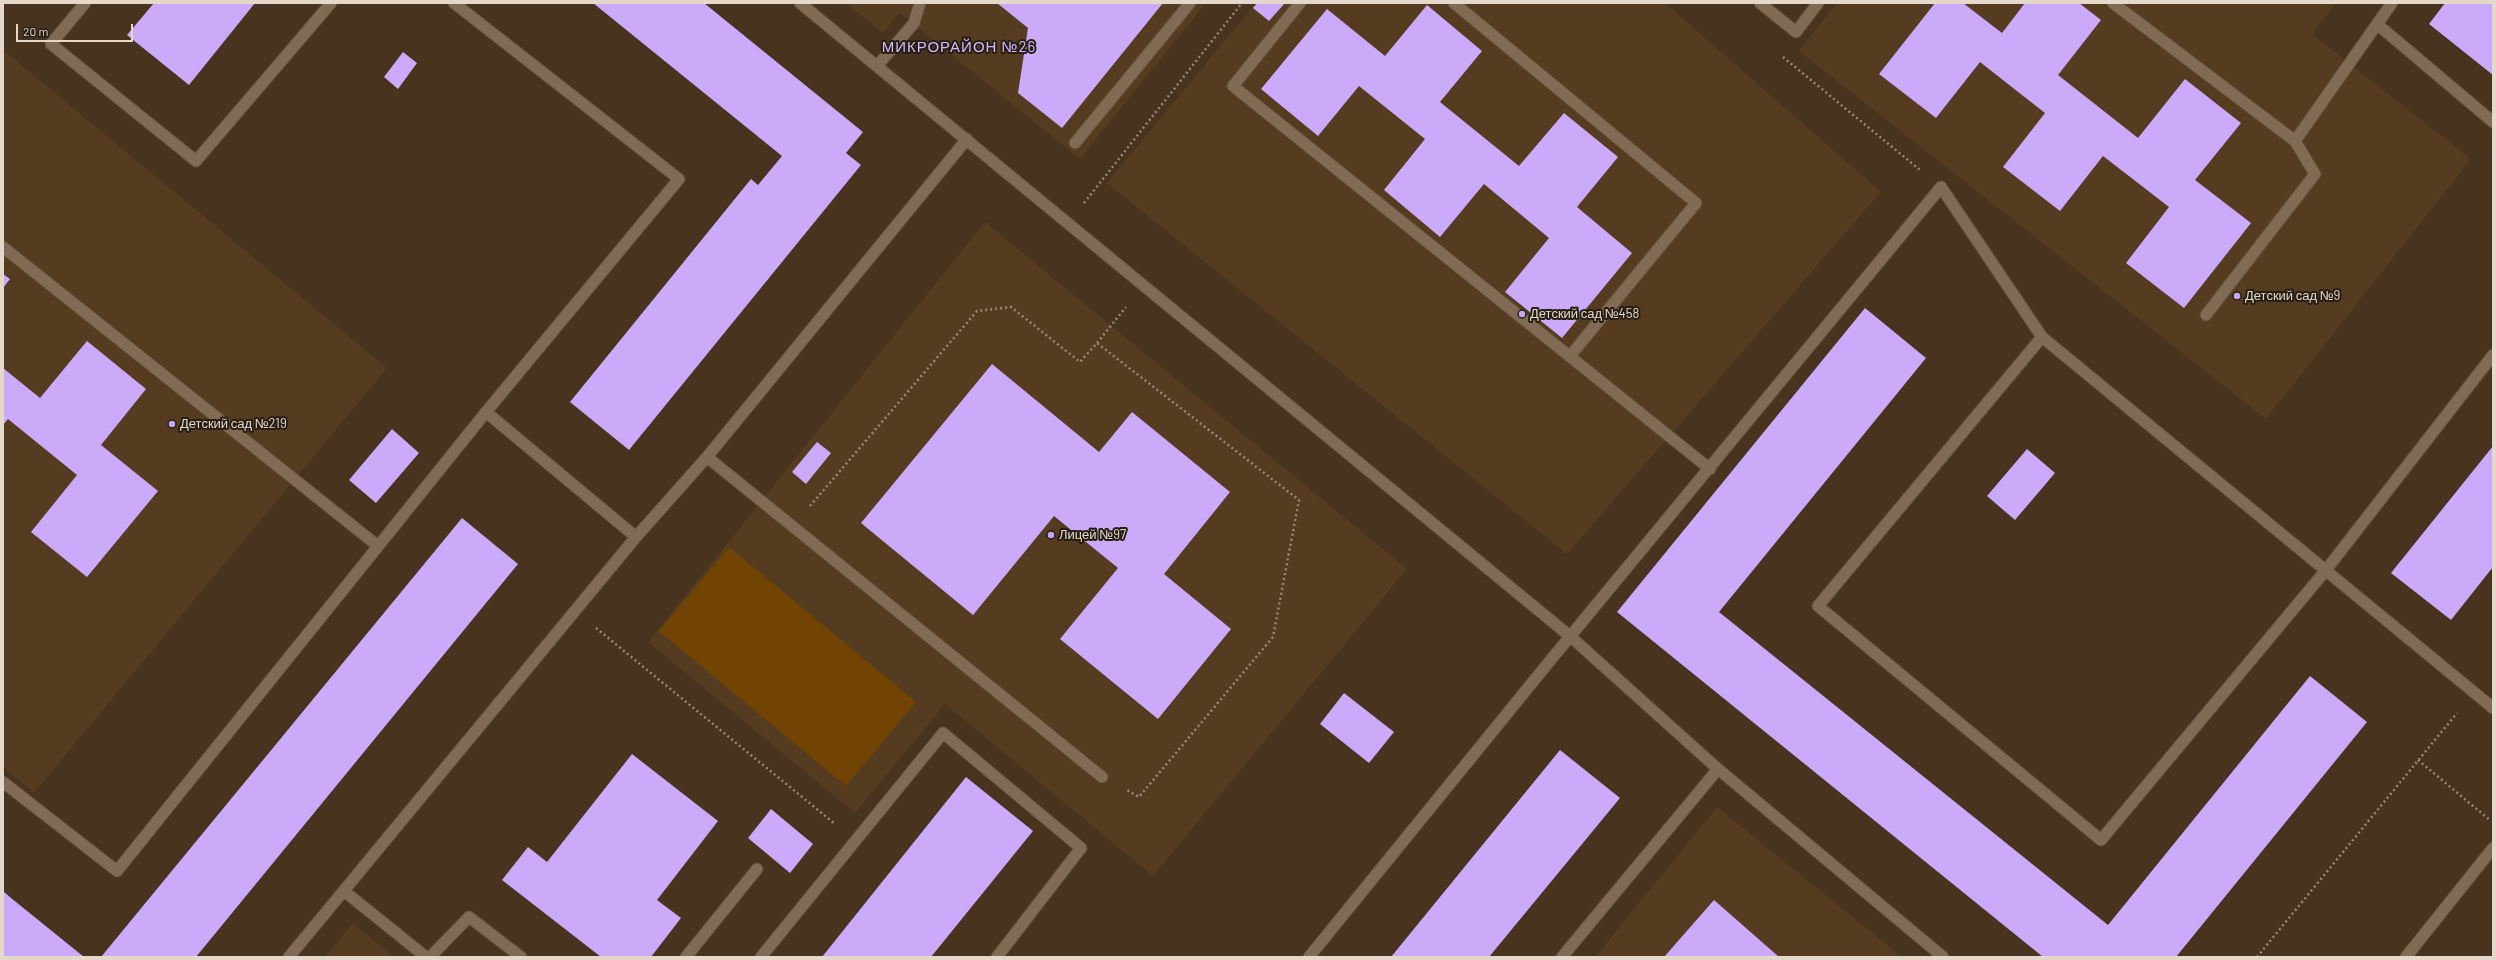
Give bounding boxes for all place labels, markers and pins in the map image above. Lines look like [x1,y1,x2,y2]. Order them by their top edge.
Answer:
place label: Детский сад №9 [2245,288,2340,304]
marker: Детский сад №9 [2232,291,2242,301]
place label: Детский сад №458 [1530,306,1639,322]
marker: Детский сад №458 [1517,309,1527,319]
place label: Детский сад №219 [180,416,287,432]
marker: Детский сад №219 [167,419,177,429]
place label: Лицей №97 [1059,527,1126,543]
marker: Лицей №97 [1046,530,1056,540]

